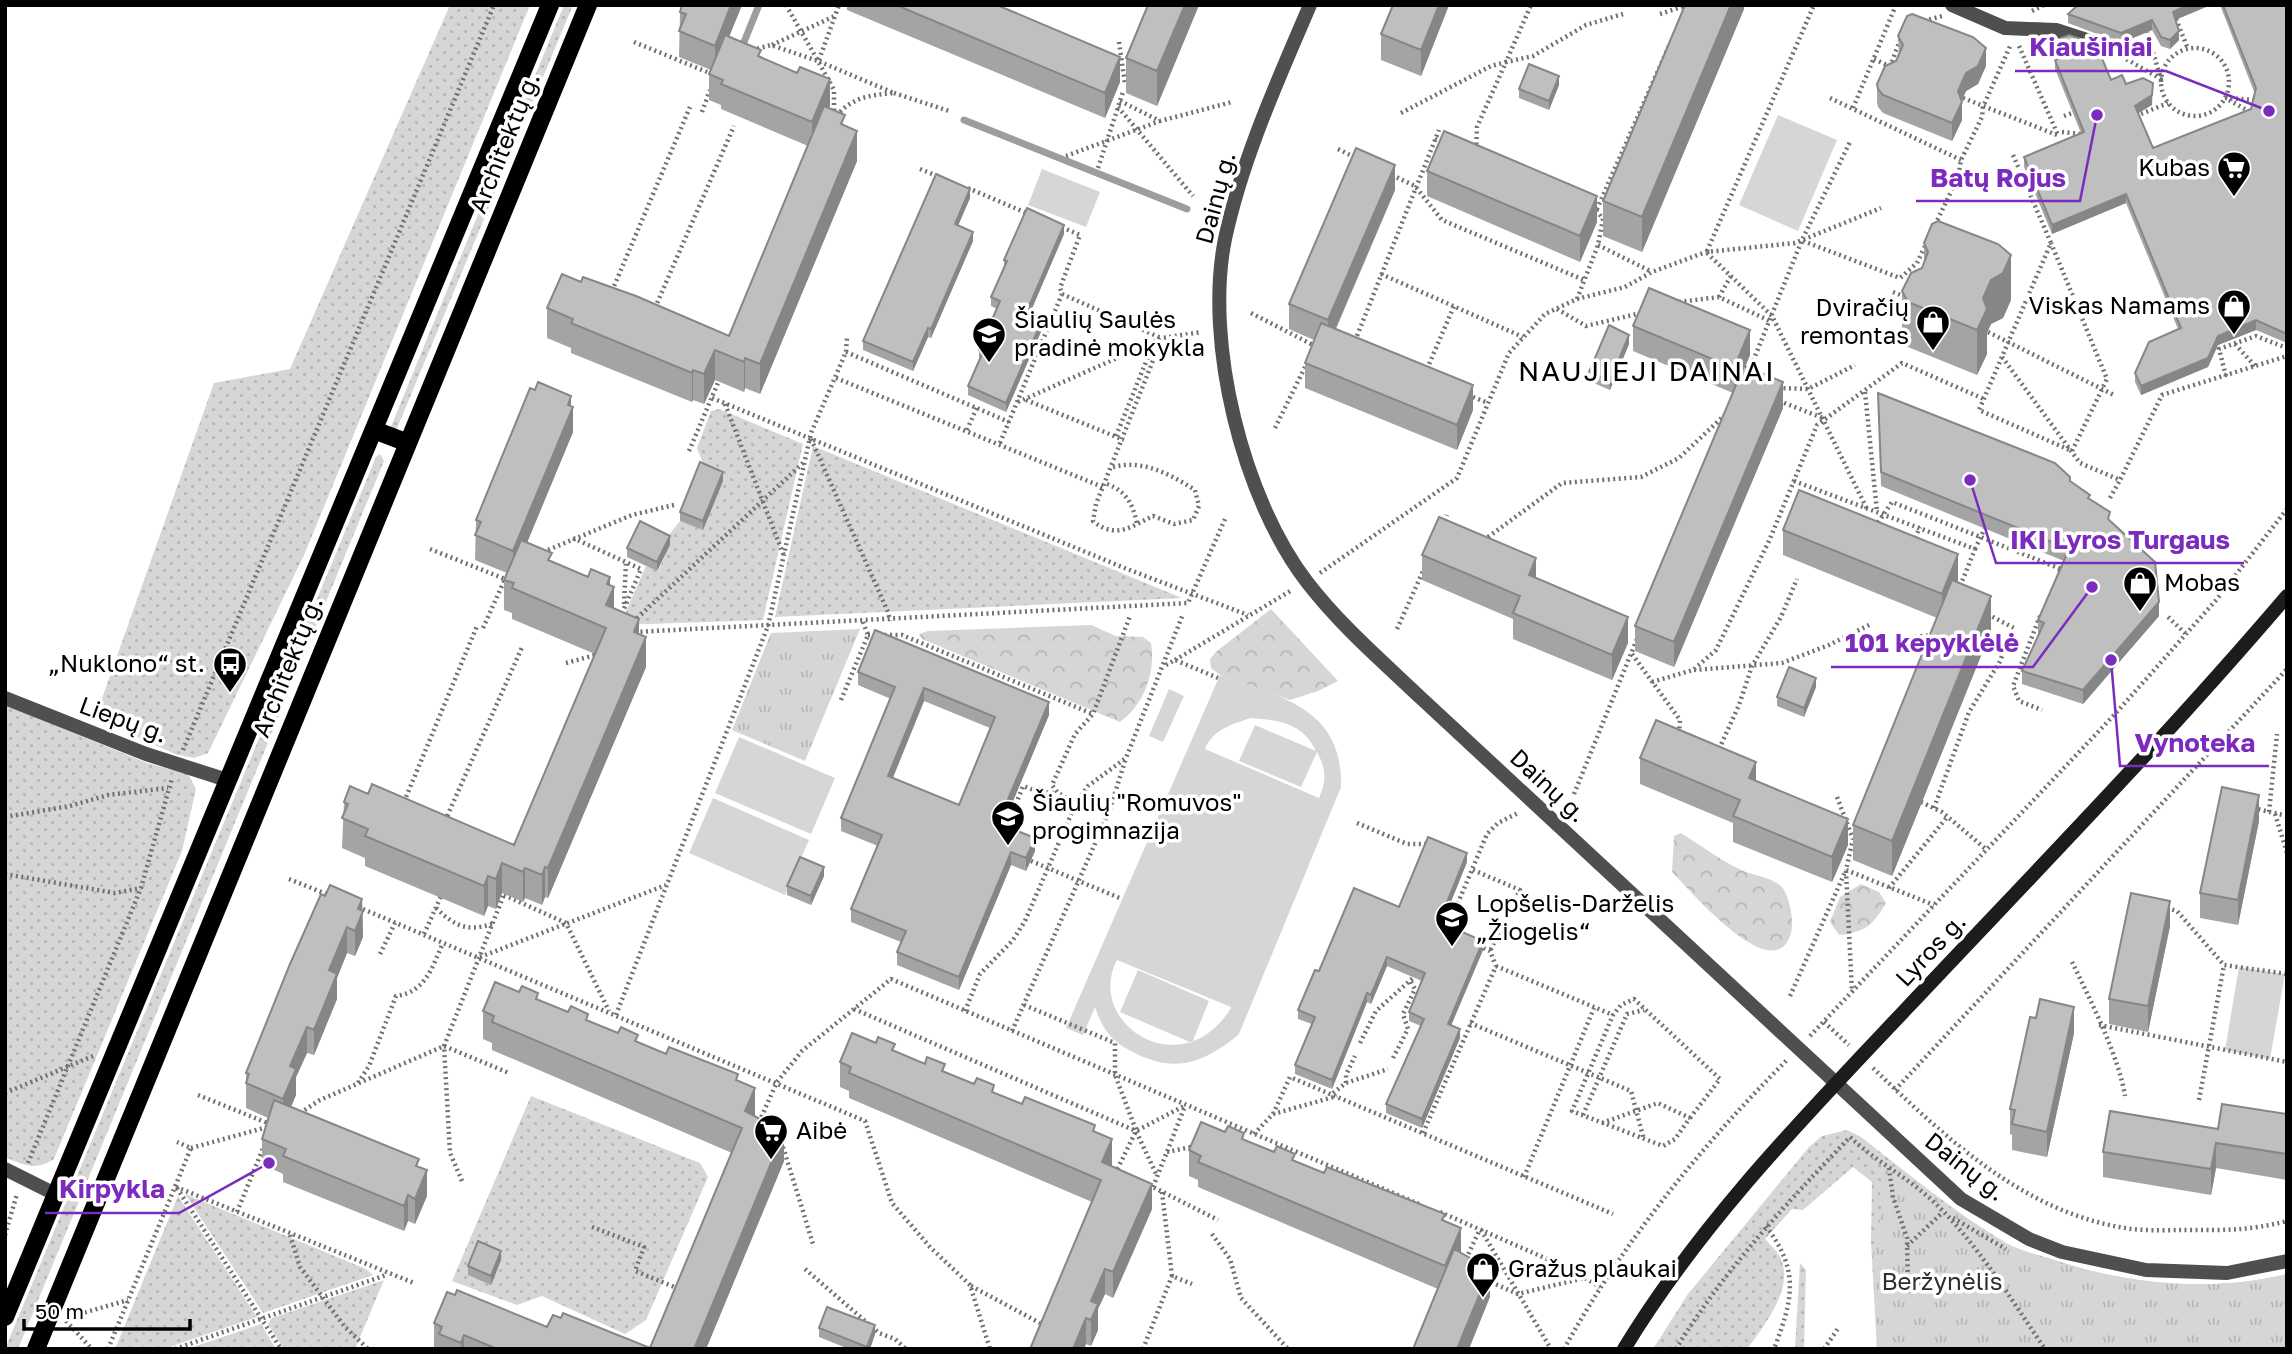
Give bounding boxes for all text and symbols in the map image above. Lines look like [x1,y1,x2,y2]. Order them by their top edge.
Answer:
callout: Kiaušiniai [2015,24,2166,71]
text: Kiaušiniai [2029,31,2153,62]
street label: Architektų g. [462,68,545,217]
street label: Dainų g. [1188,148,1241,247]
supermarket icon: Kubas [2215,149,2253,198]
place label: Kubas [2138,152,2210,181]
callout: Batų Rojus [1916,154,2080,201]
text: Batų Rojus [1930,162,2066,193]
shop icon: Viskas Namams [2215,287,2253,336]
place label: Viskas Namams [2029,290,2210,319]
place label: Dviračių remontas [1800,292,1909,349]
shop icon: Dviračių remontas [1914,303,1952,352]
place label: Šiaulių Saulės pradinė mokykla [1014,304,1205,361]
school or university icon: Šiaulių Saulės pradinė mokykla [970,315,1008,364]
district label: NAUJIEJI DAINAI [1518,354,1776,387]
callout: IKI Lyros Turgaus [1996,516,2244,563]
text: IKI Lyros Turgaus [2010,524,2230,555]
shop icon: Mobas [2121,564,2159,613]
place label: Mobas [2164,567,2240,596]
street label: Architektų g. [245,592,328,741]
callout: 101 kepyklėlė [1831,620,2033,667]
text: 101 kepyklėlė [1845,627,2019,658]
bus stop icon: „Nuklono“ st. [211,645,249,694]
place label: „Nuklono“ st. [48,648,205,677]
street label: Liepų g. [76,689,171,748]
callout: Vynoteka [2120,719,2269,766]
text: Vynoteka [2135,727,2255,758]
street label: Dainų g. [1505,742,1593,828]
place label: Šiaulių "Romuvos" progimnazija [1032,787,1242,844]
school or university icon: Šiaulių "Romuvos" progimnazija [989,798,1027,847]
place label: Lopšelis-Darželis „Žiogelis“ [1476,888,1674,945]
school or university icon: Lopšelis-Darželis „Žiogelis“ [1433,899,1471,948]
street label: Lyros g. [1889,906,1971,992]
supermarket icon: Aibė [752,1112,790,1161]
place label: Aibė [796,1115,847,1144]
street label: Dainų g. [1920,1125,2012,1206]
callout: Kirpykla [45,1166,179,1213]
text: Kirpykla [59,1173,165,1204]
shop icon: Gražus plaukai [1464,1250,1502,1299]
place label: Gražus plaukai [1508,1253,1677,1282]
park label: Beržynėlis [1881,1266,2003,1295]
scale bar [24,1288,191,1332]
text: 50 m [35,1298,84,1324]

